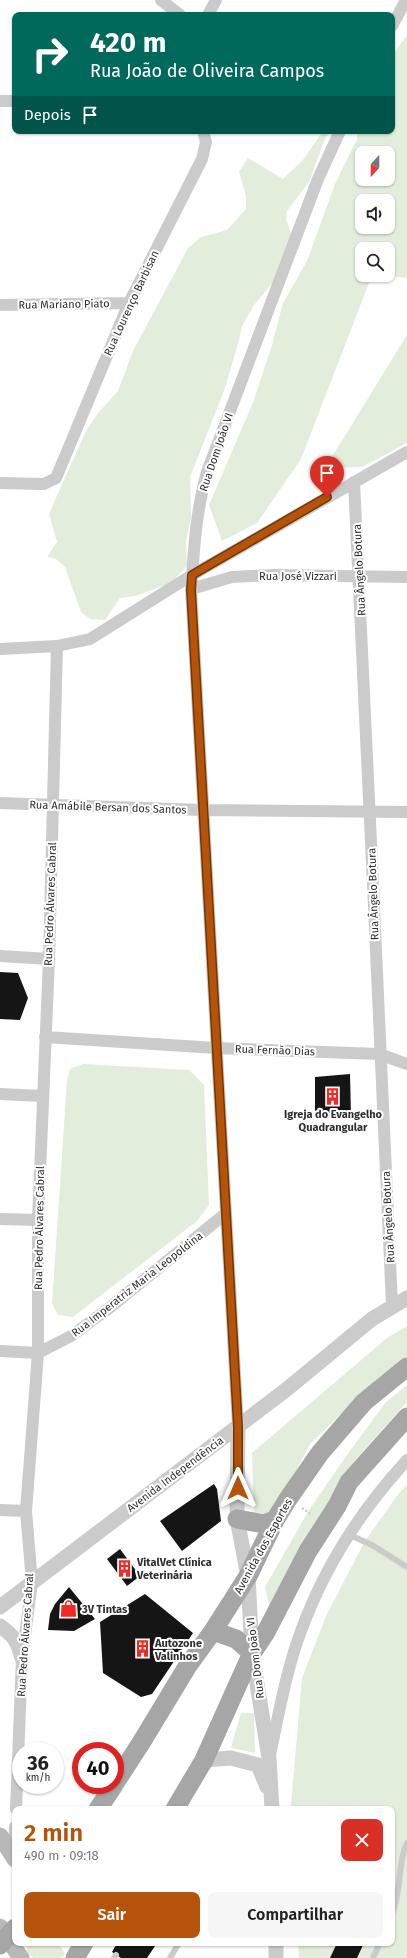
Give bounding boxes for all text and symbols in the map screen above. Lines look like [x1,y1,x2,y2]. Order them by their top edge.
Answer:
text: 420 m [90,26,166,59]
icon: right [24,28,76,80]
text: Rua João de Oliveira Campos [90,60,324,82]
icon: arrive [79,104,101,126]
text: Depois [24,106,71,124]
north arrow [355,146,395,186]
map controls [355,146,395,282]
button: sound [355,194,395,234]
button: search [355,242,395,282]
street label: Rua Lourenço Barbisan [101,248,162,358]
street label: Rua Mariano Piato [18,297,110,312]
street label: Rua Dom João VI [197,411,236,493]
pin [310,456,344,497]
icon: arrive [316,462,338,484]
street label: Rua Ângelo Botura [351,524,368,616]
street label: Rua José Vizzari [259,570,337,583]
street label: Rua Amábile Bersan dos Santos [29,798,187,817]
street label: Rua Pedro Álvares Cabral [41,842,59,966]
street label: Rua Ângelo Botura [365,848,382,940]
street label: Rua Fernão Dias [235,1043,315,1058]
building icon: Igreja do Evangelho Quadrangular [323,1086,343,1106]
place label: Igreja do Evangelho Quadrangular [284,1108,383,1134]
street label: Rua Pedro Álvares Cabral [31,1166,47,1290]
street label: Rua Ângelo Botura [380,1171,397,1263]
street label: Rua Imperatriz Maria Leopoldina [69,1229,205,1340]
street label: Avenida Independência [125,1434,226,1515]
position arrow [217,1467,259,1509]
street label: Avenida dos Esportes [232,1496,295,1596]
place label: VitalVet Clínica Veterinária [136,1556,212,1582]
building icon: VitalVet Clínica Veterinária [114,1558,134,1578]
street label: Rua Pedro Álvares Cabral [14,1573,36,1697]
shop icon: 3V Tintas [59,1599,79,1619]
place label: 3V Tintas [81,1603,128,1616]
street label: Rua Dom João VI [244,1616,267,1700]
place label: Autozone Valinhos [154,1637,202,1663]
building icon: Autozone Valinhos [132,1639,152,1659]
speed limit sign: 40 [72,1742,124,1794]
text: 36 [27,1751,49,1775]
text: km/h [26,1772,50,1784]
text: 2 min [24,1819,83,1847]
button: close [341,1819,383,1861]
text: 490 m · 09:18 [24,1848,99,1863]
button: Sair [24,1892,200,1938]
button: Compartilhar [208,1892,383,1938]

